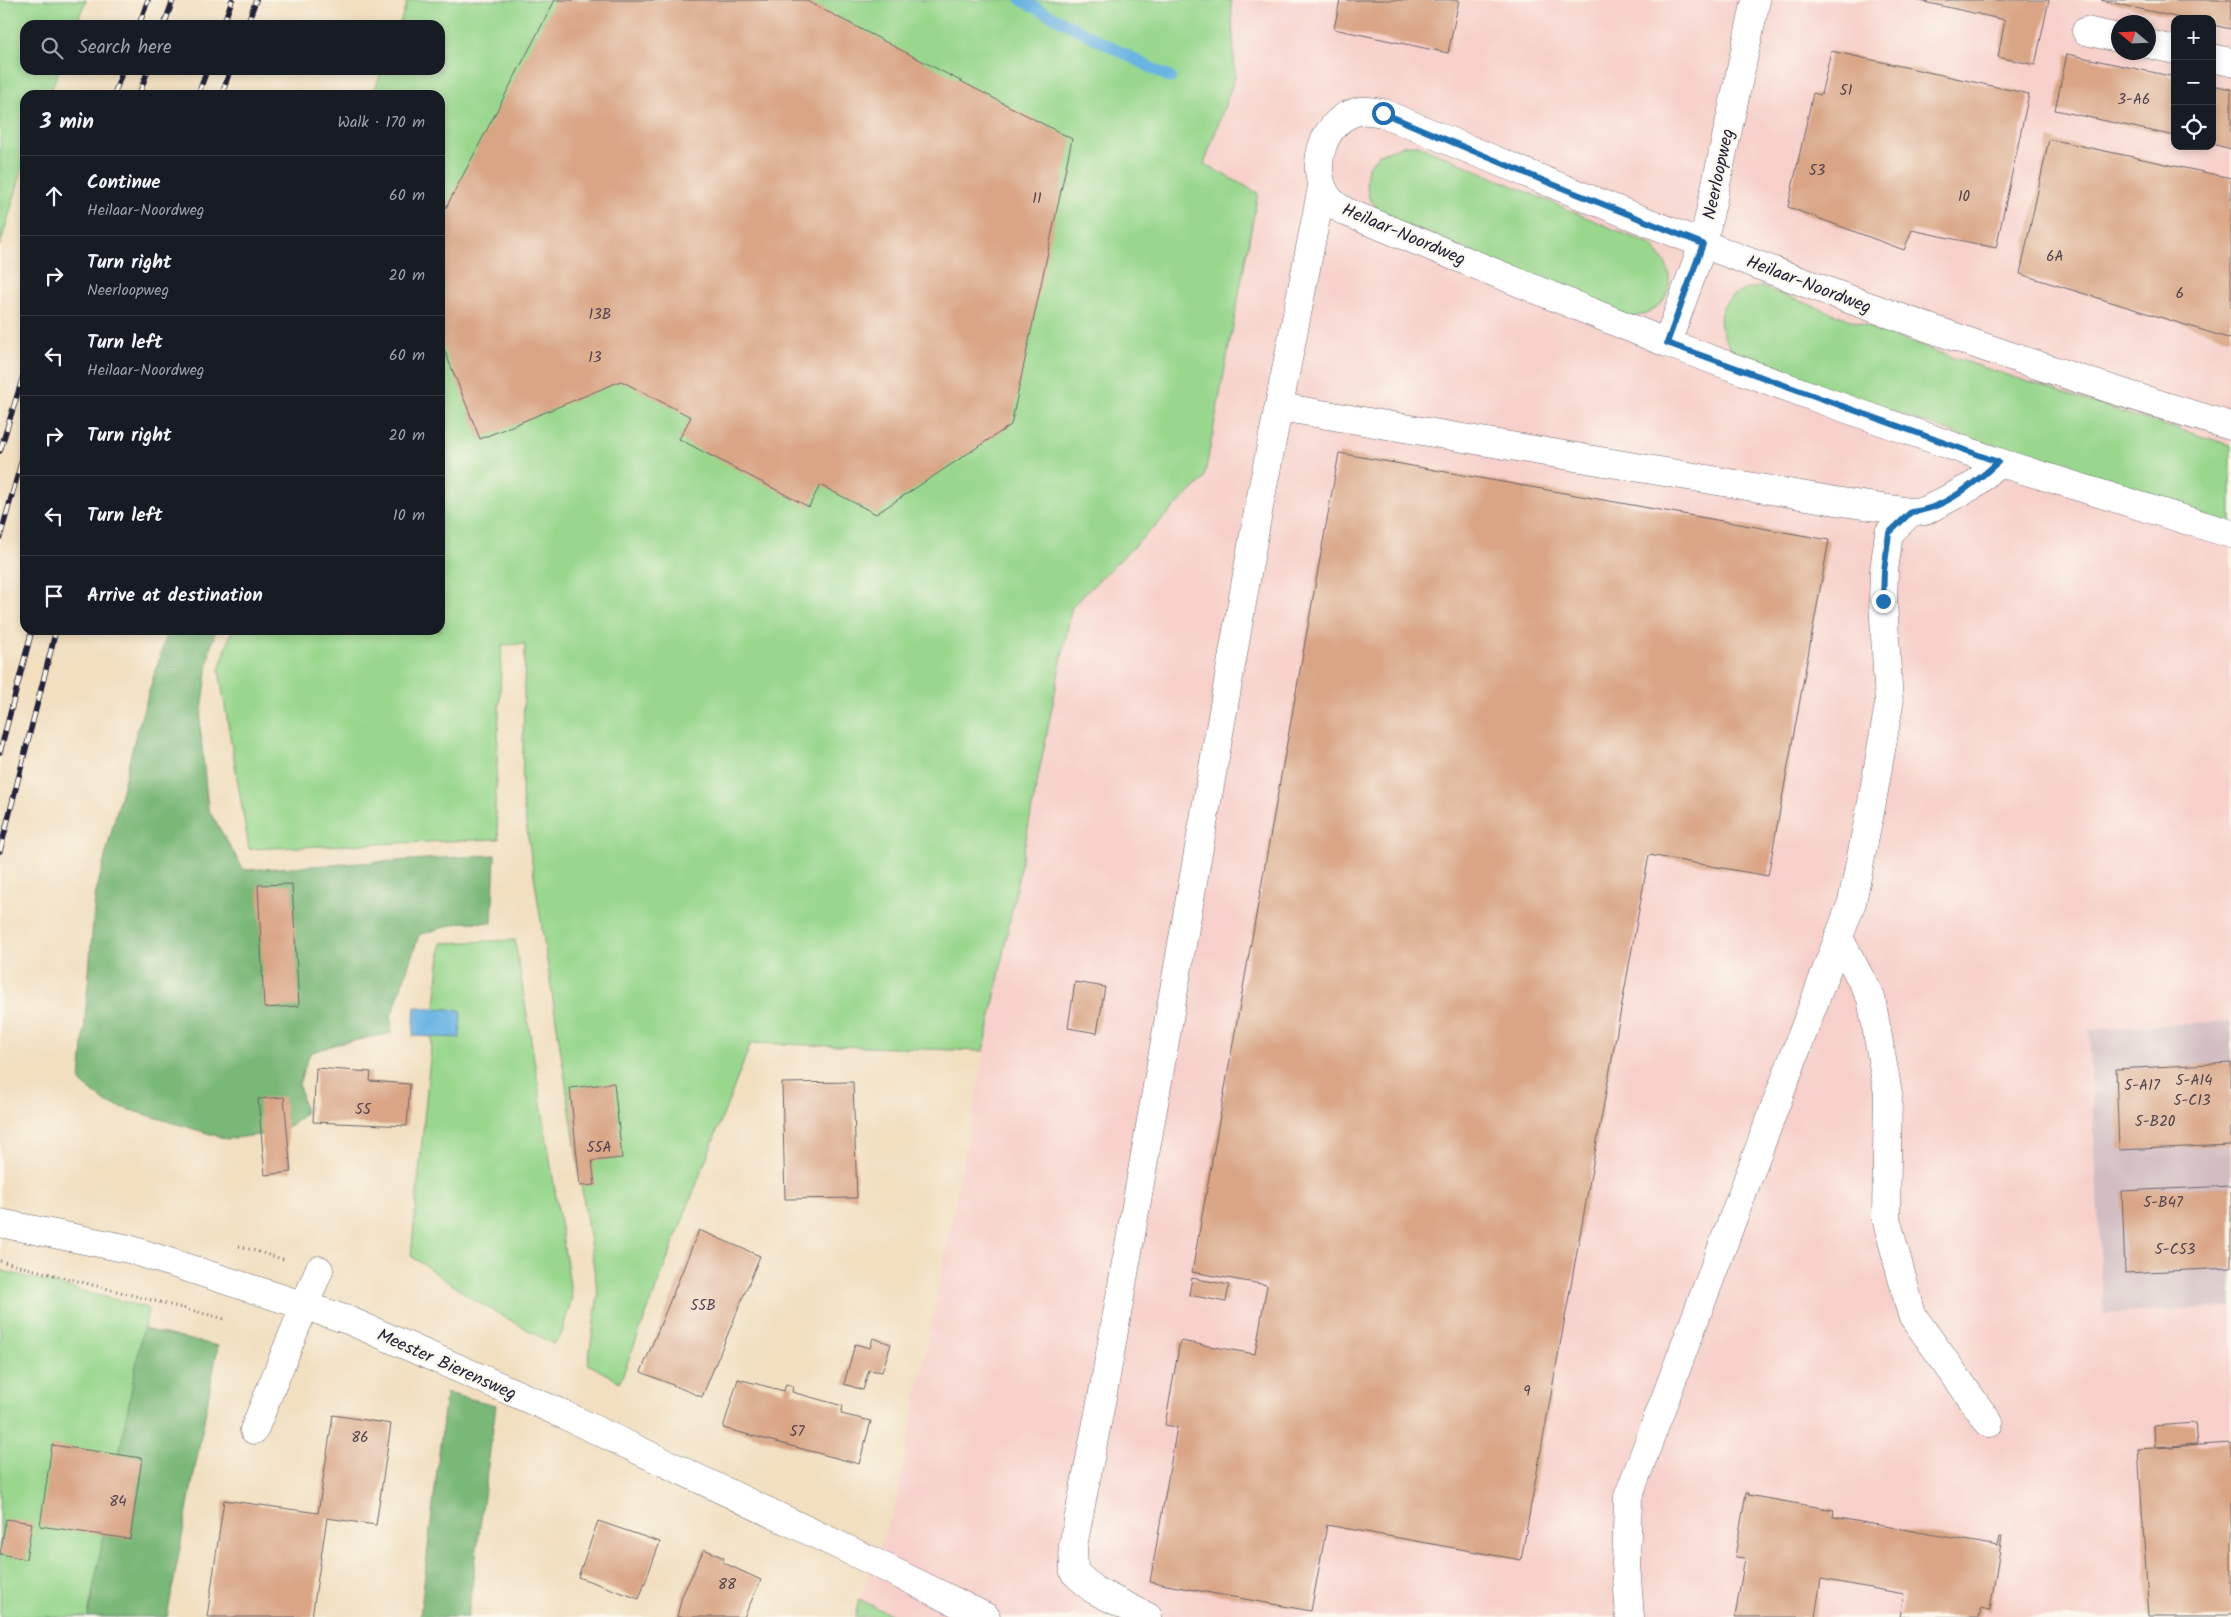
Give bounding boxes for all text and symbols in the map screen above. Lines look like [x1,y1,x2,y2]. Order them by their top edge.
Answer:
north arrow [2111,15,2156,60]
map controls [2171,15,2216,150]
button: + [2171,15,2216,60]
search box [20,20,445,75]
text: Search here [78,33,172,63]
icon: search [38,34,66,62]
button: − [2171,60,2216,105]
house number: 51 [1840,79,1853,103]
house number: 3-A6 [2118,88,2150,112]
route start [1372,102,1395,125]
button: locate [2171,105,2216,150]
text: 3 min [40,106,94,139]
text: Walk · 170 m [337,110,425,135]
street label: Neerloopweg [1696,126,1743,223]
house number: 53 [1809,159,1826,183]
text: Continue [87,168,160,198]
icon: ahead [40,182,68,210]
text: 60 m [389,183,425,208]
house number: 10 [1958,185,1971,209]
house number: 11 [1032,187,1042,211]
street label: Heilaar-Noordweg [1337,196,1470,275]
text: Heilaar-Noordweg [87,198,204,223]
house number: 6A [2046,245,2064,269]
text: Turn right [87,248,172,278]
street label: Heilaar-Noordweg [1742,248,1875,323]
icon: right [40,262,68,290]
text: 20 m [389,263,425,288]
text: Neerloopweg [87,278,169,303]
house number: 6 [2176,282,2184,306]
house number: 13B [589,303,611,327]
text: Turn left [87,328,162,358]
icon: left [40,342,68,370]
text: 60 m [389,343,425,368]
house number: 13 [588,346,602,370]
text: Heilaar-Noordweg [87,358,204,383]
text: Turn right [87,421,172,451]
icon: right [40,422,68,450]
text: 20 m [389,423,425,448]
text: Turn left [87,501,162,531]
icon: left [40,502,68,530]
text: 10 m [393,503,425,528]
text: Arrive at destination [87,581,263,611]
icon: arrive [40,582,68,610]
route end [1872,590,1895,613]
house number: 5-A14 [2175,1069,2213,1093]
house number: 5-A17 [2124,1074,2161,1098]
house number: 5-C13 [2173,1089,2211,1113]
house number: 55 [355,1098,372,1122]
house number: 5-B20 [2135,1110,2176,1134]
house number: 55A [586,1136,612,1160]
house number: 5-B47 [2143,1191,2184,1215]
house number: 5-C53 [2155,1238,2196,1262]
house number: 55B [690,1294,716,1318]
street label: Meester Bierensweg [372,1322,521,1409]
house number: 9 [1523,1380,1531,1404]
house number: 57 [790,1420,806,1444]
house number: 86 [351,1426,369,1450]
house number: 84 [109,1490,127,1514]
house number: 88 [718,1573,737,1597]

